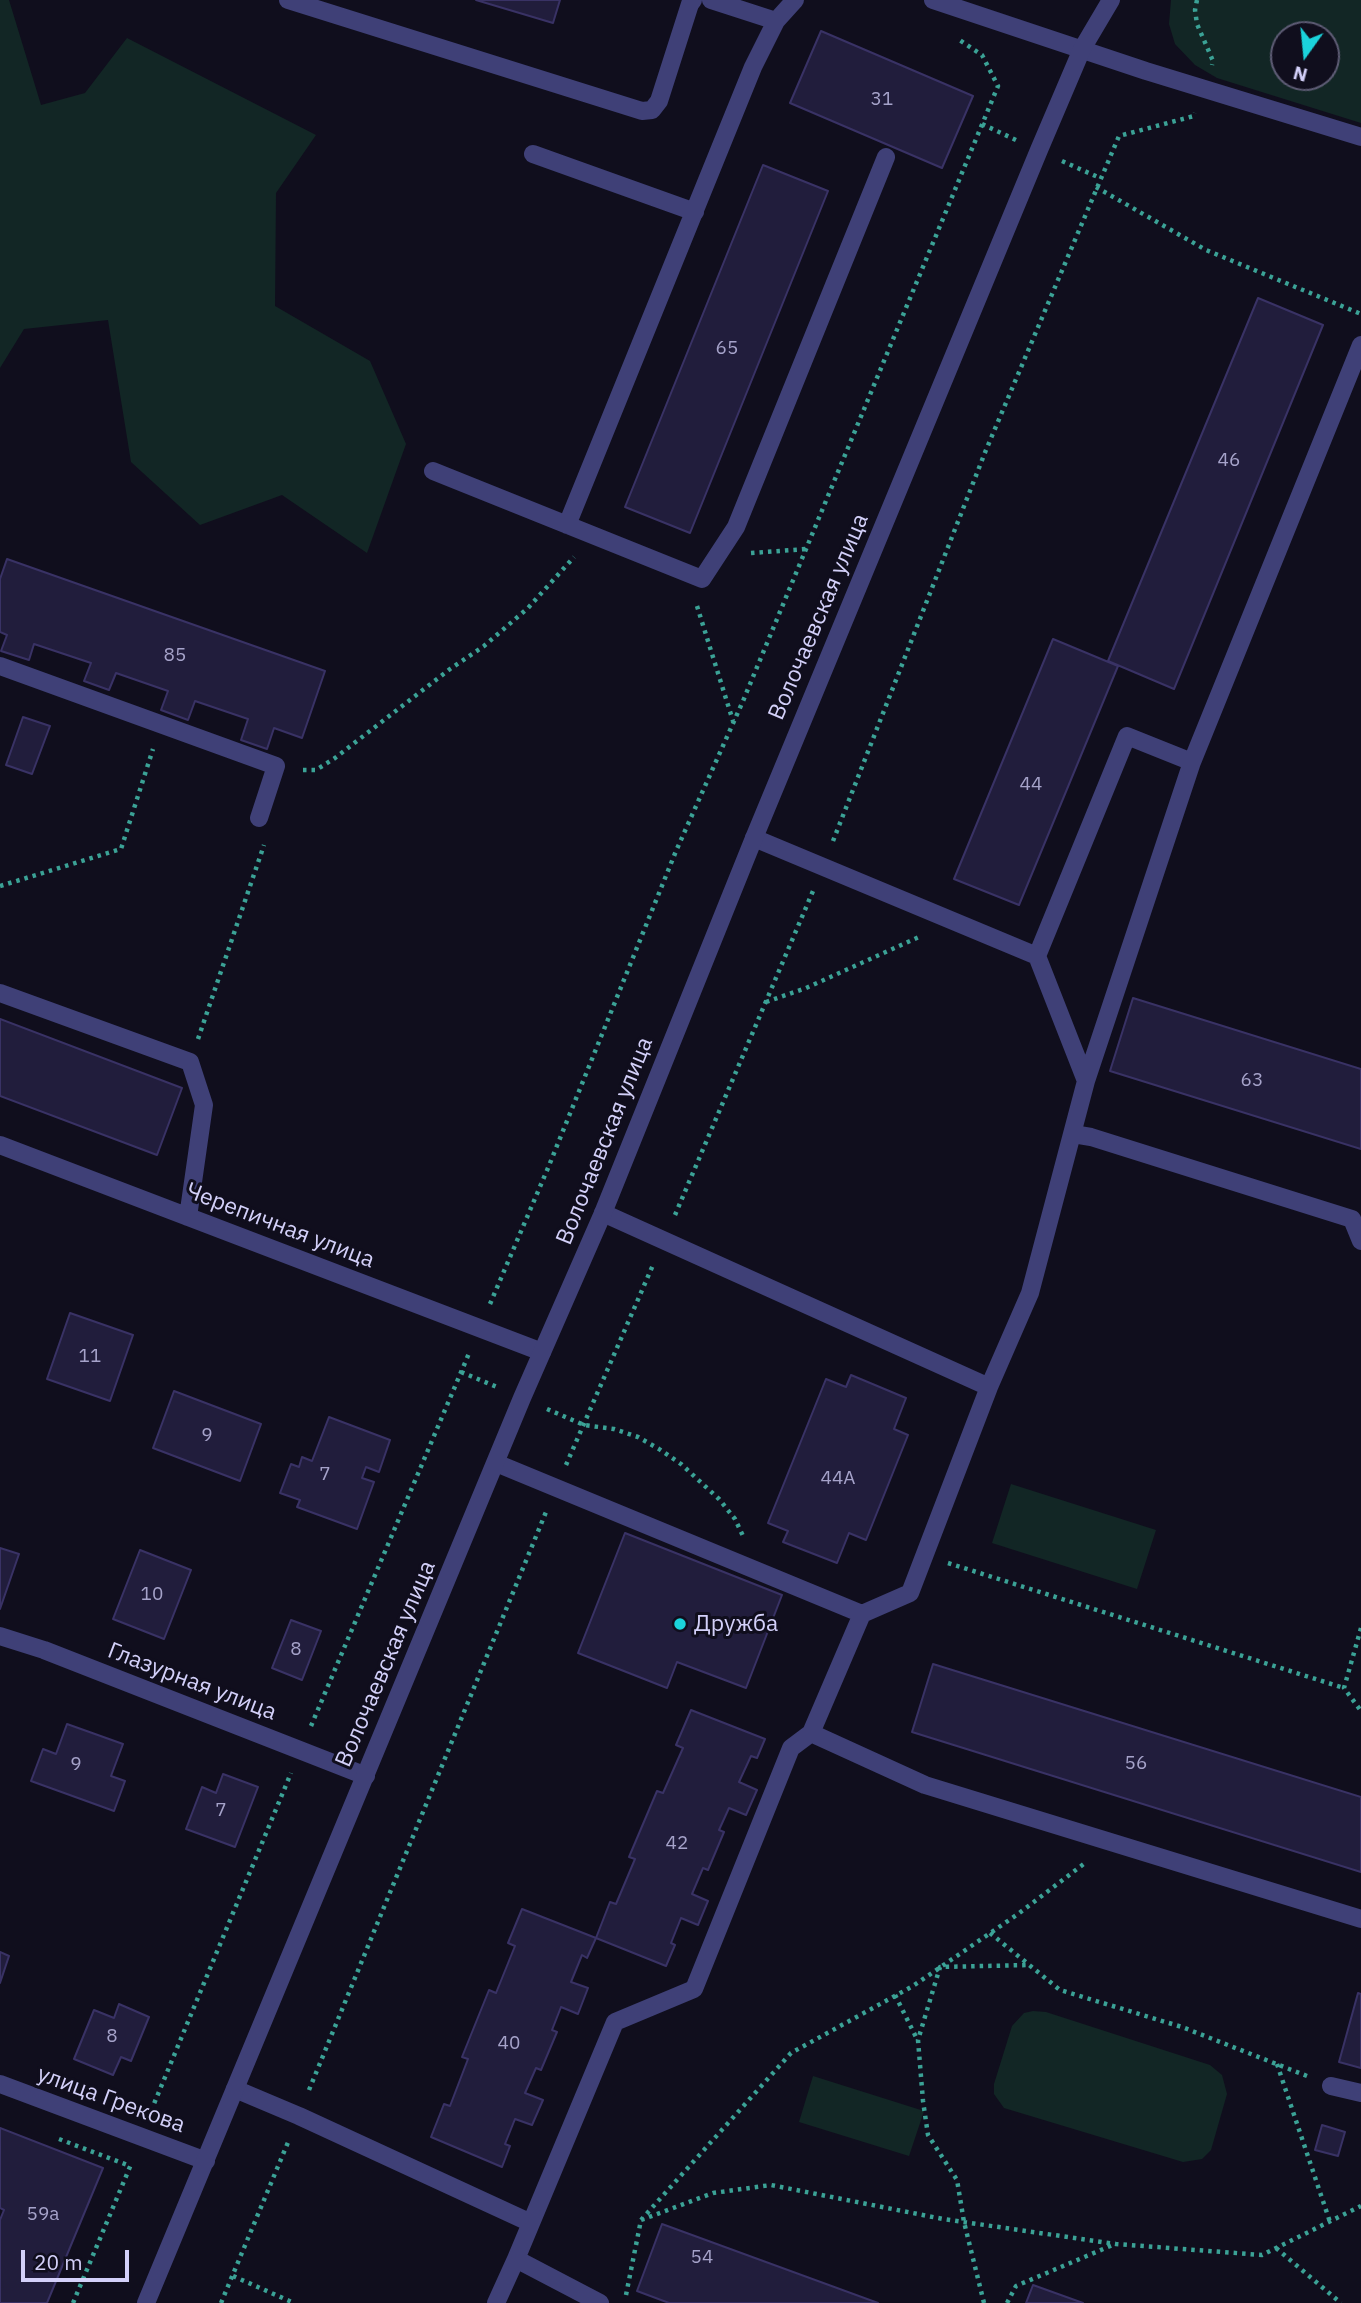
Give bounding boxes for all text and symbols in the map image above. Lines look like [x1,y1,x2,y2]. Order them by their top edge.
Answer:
north arrow [1270,21,1340,91]
text: N [1290,61,1310,88]
house number: 31 [871,89,893,111]
house number: 65 [716,338,738,360]
house number: 46 [1218,450,1240,472]
street label: Волочаевская улица [763,510,875,724]
house number: 85 [164,645,186,667]
house number: 44 [1020,774,1042,796]
street label: Волочаевская улица [551,1033,659,1249]
house number: 63 [1241,1070,1263,1092]
street label: Черепичная улица [182,1177,378,1275]
house number: 11 [79,1346,101,1368]
house number: 9 [201,1425,213,1447]
house number: 7 [319,1464,331,1486]
house number: 44А [821,1468,855,1490]
street label: Волочаевская улица [330,1557,442,1771]
house number: 10 [141,1584,163,1606]
place label: Дружба [694,1610,778,1638]
marker: Дружба [672,1616,688,1632]
street label: Глазурная улица [104,1637,280,1727]
house number: 8 [290,1639,302,1661]
house number: 56 [1125,1753,1147,1775]
house number: 9 [70,1754,82,1776]
house number: 7 [215,1800,227,1822]
house number: 42 [666,1833,688,1855]
house number: 8 [106,2026,118,2048]
house number: 40 [498,2033,520,2055]
street label: улица Грекова [33,2060,189,2140]
house number: 59а [27,2204,59,2226]
scale bar [24,2236,133,2280]
house number: 54 [691,2247,713,2269]
text: 20 m [34,2248,83,2276]

